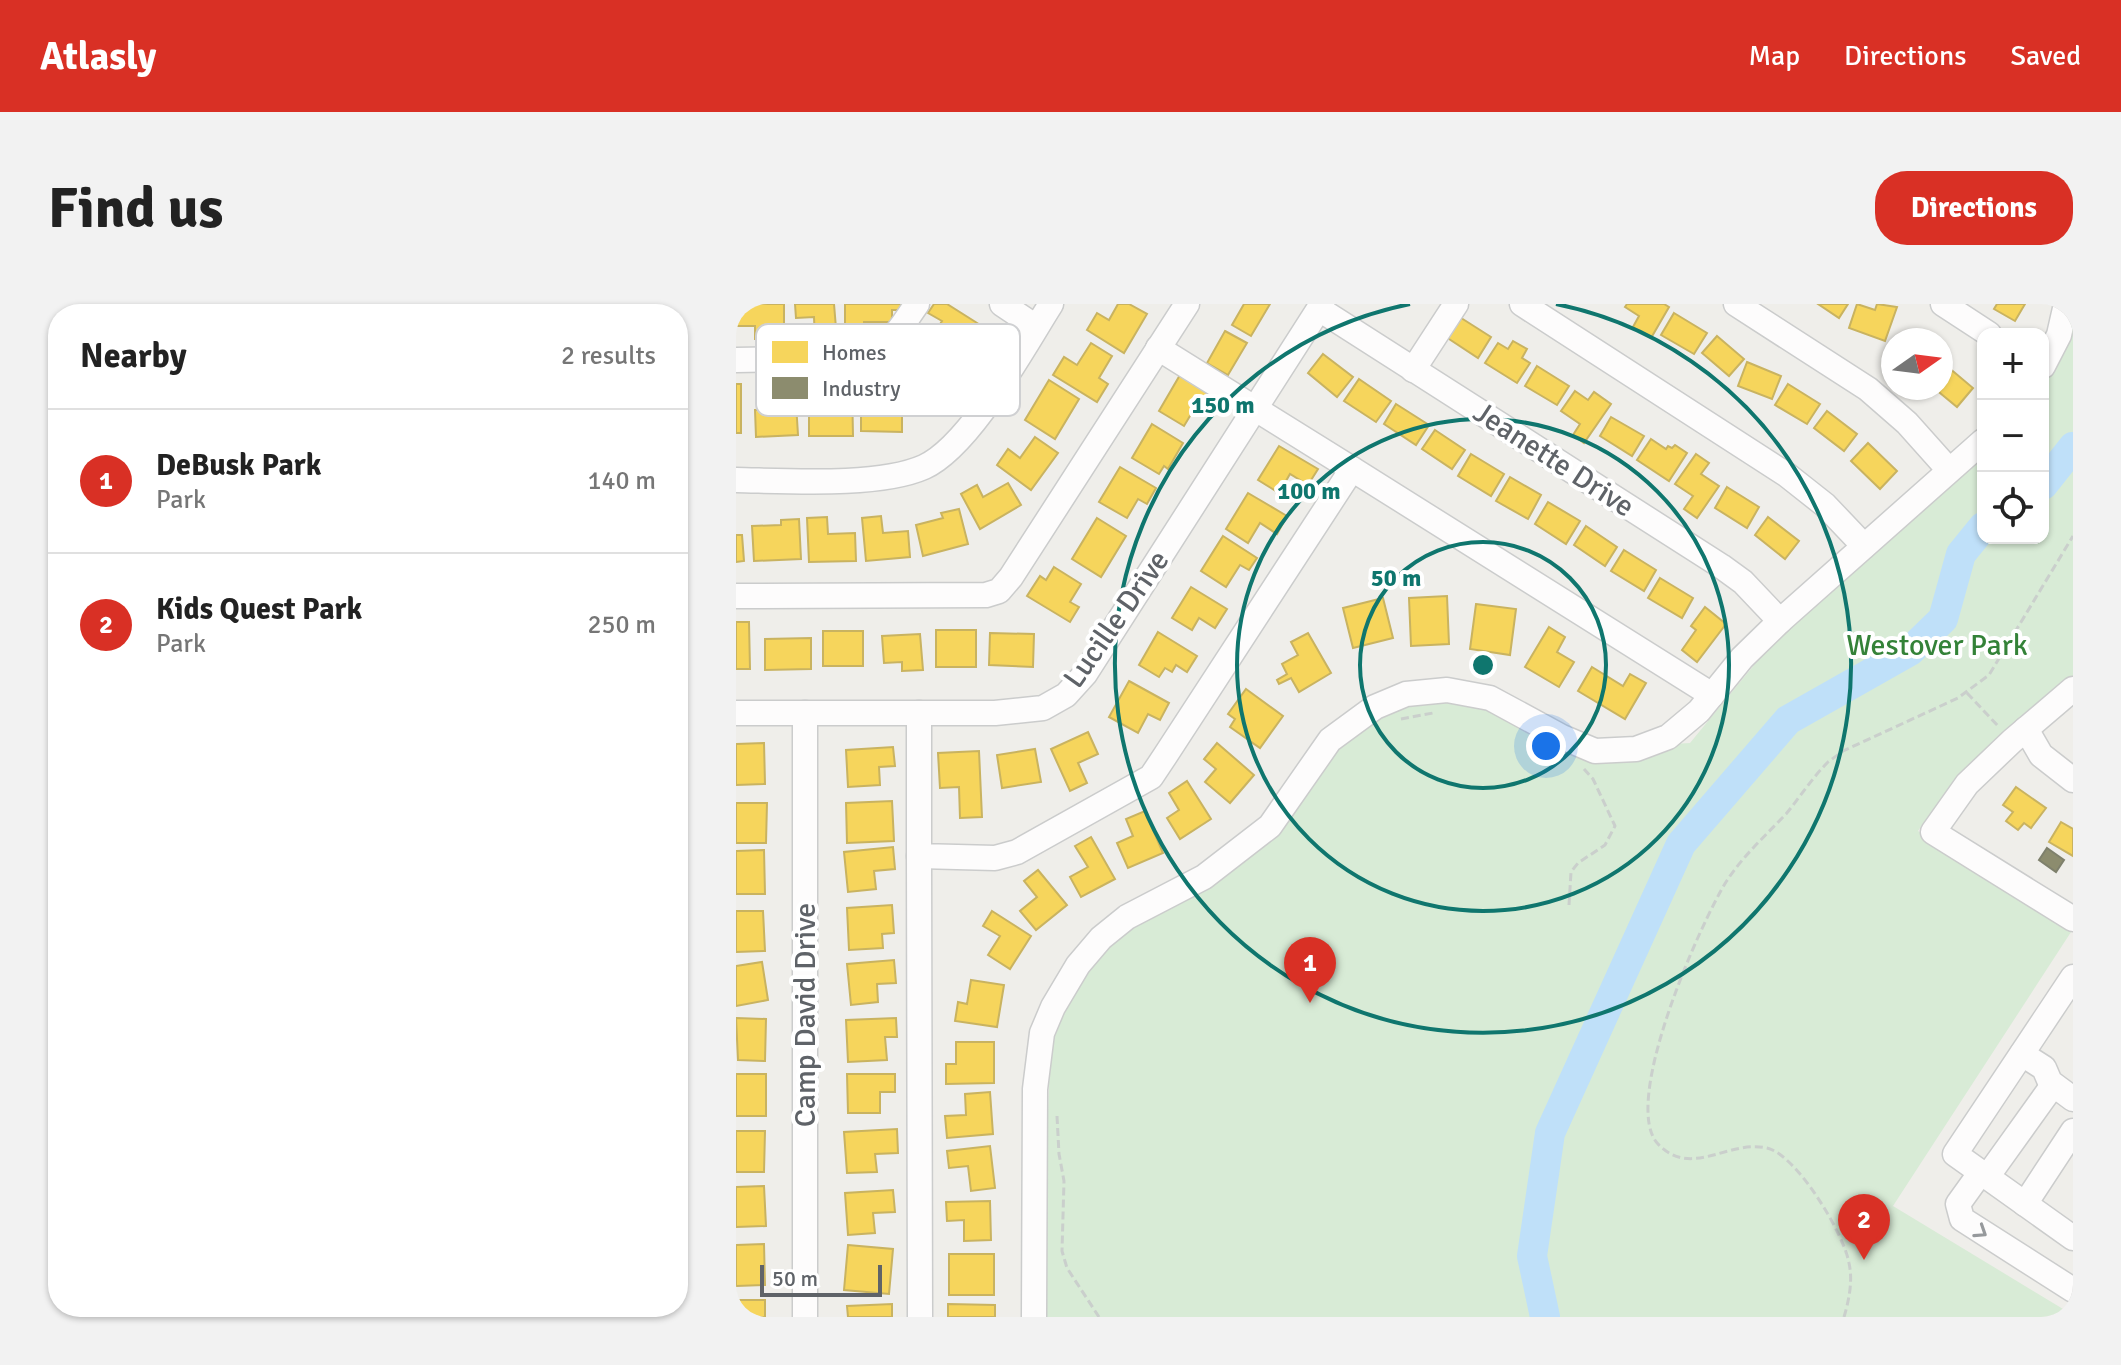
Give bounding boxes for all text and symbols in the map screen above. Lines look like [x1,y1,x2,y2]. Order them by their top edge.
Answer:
text: Atlasly [40,33,156,80]
text: Map [1748,39,1800,73]
text: Directions [1844,39,1966,73]
text: Saved [2010,39,2081,73]
button: Directions [1875,171,2073,245]
text: Find us [48,174,223,243]
legend [756,324,1020,416]
north arrow [1881,328,1953,400]
map controls [1977,328,2049,544]
button: + [1977,328,2049,400]
text: Nearby [80,335,187,377]
text: Homes [822,339,886,366]
text: 2 results [561,340,656,372]
text: Industry [822,375,901,402]
text: 150 m [1191,390,1255,420]
street label: Jeanette Drive [1466,394,1641,525]
button: − [1977,400,2049,472]
text: DeBusk Park [156,447,321,484]
text: 1 [99,465,113,497]
text: 140 m [587,465,656,497]
button: locate [1977,472,2049,544]
text: 100 m [1277,476,1341,506]
text: Park [156,484,206,516]
street label: Lucille Drive [1055,543,1177,695]
text: 50 m [1371,563,1421,593]
text: Kids Quest Park [156,591,362,628]
text: 2 [99,609,113,641]
text: 250 m [587,609,656,641]
park label: Westover Park [1846,627,2028,664]
text: Park [156,628,206,660]
centre of rings [1469,651,1497,679]
your location [1526,726,1566,766]
street label: Camp David Drive [787,903,824,1127]
pin: 1 [1284,937,1336,1003]
pin: 2 [1838,1194,1890,1260]
one-way arrow [1973,1222,1987,1237]
scale bar [760,1261,882,1297]
text: 50 m [772,1265,818,1292]

